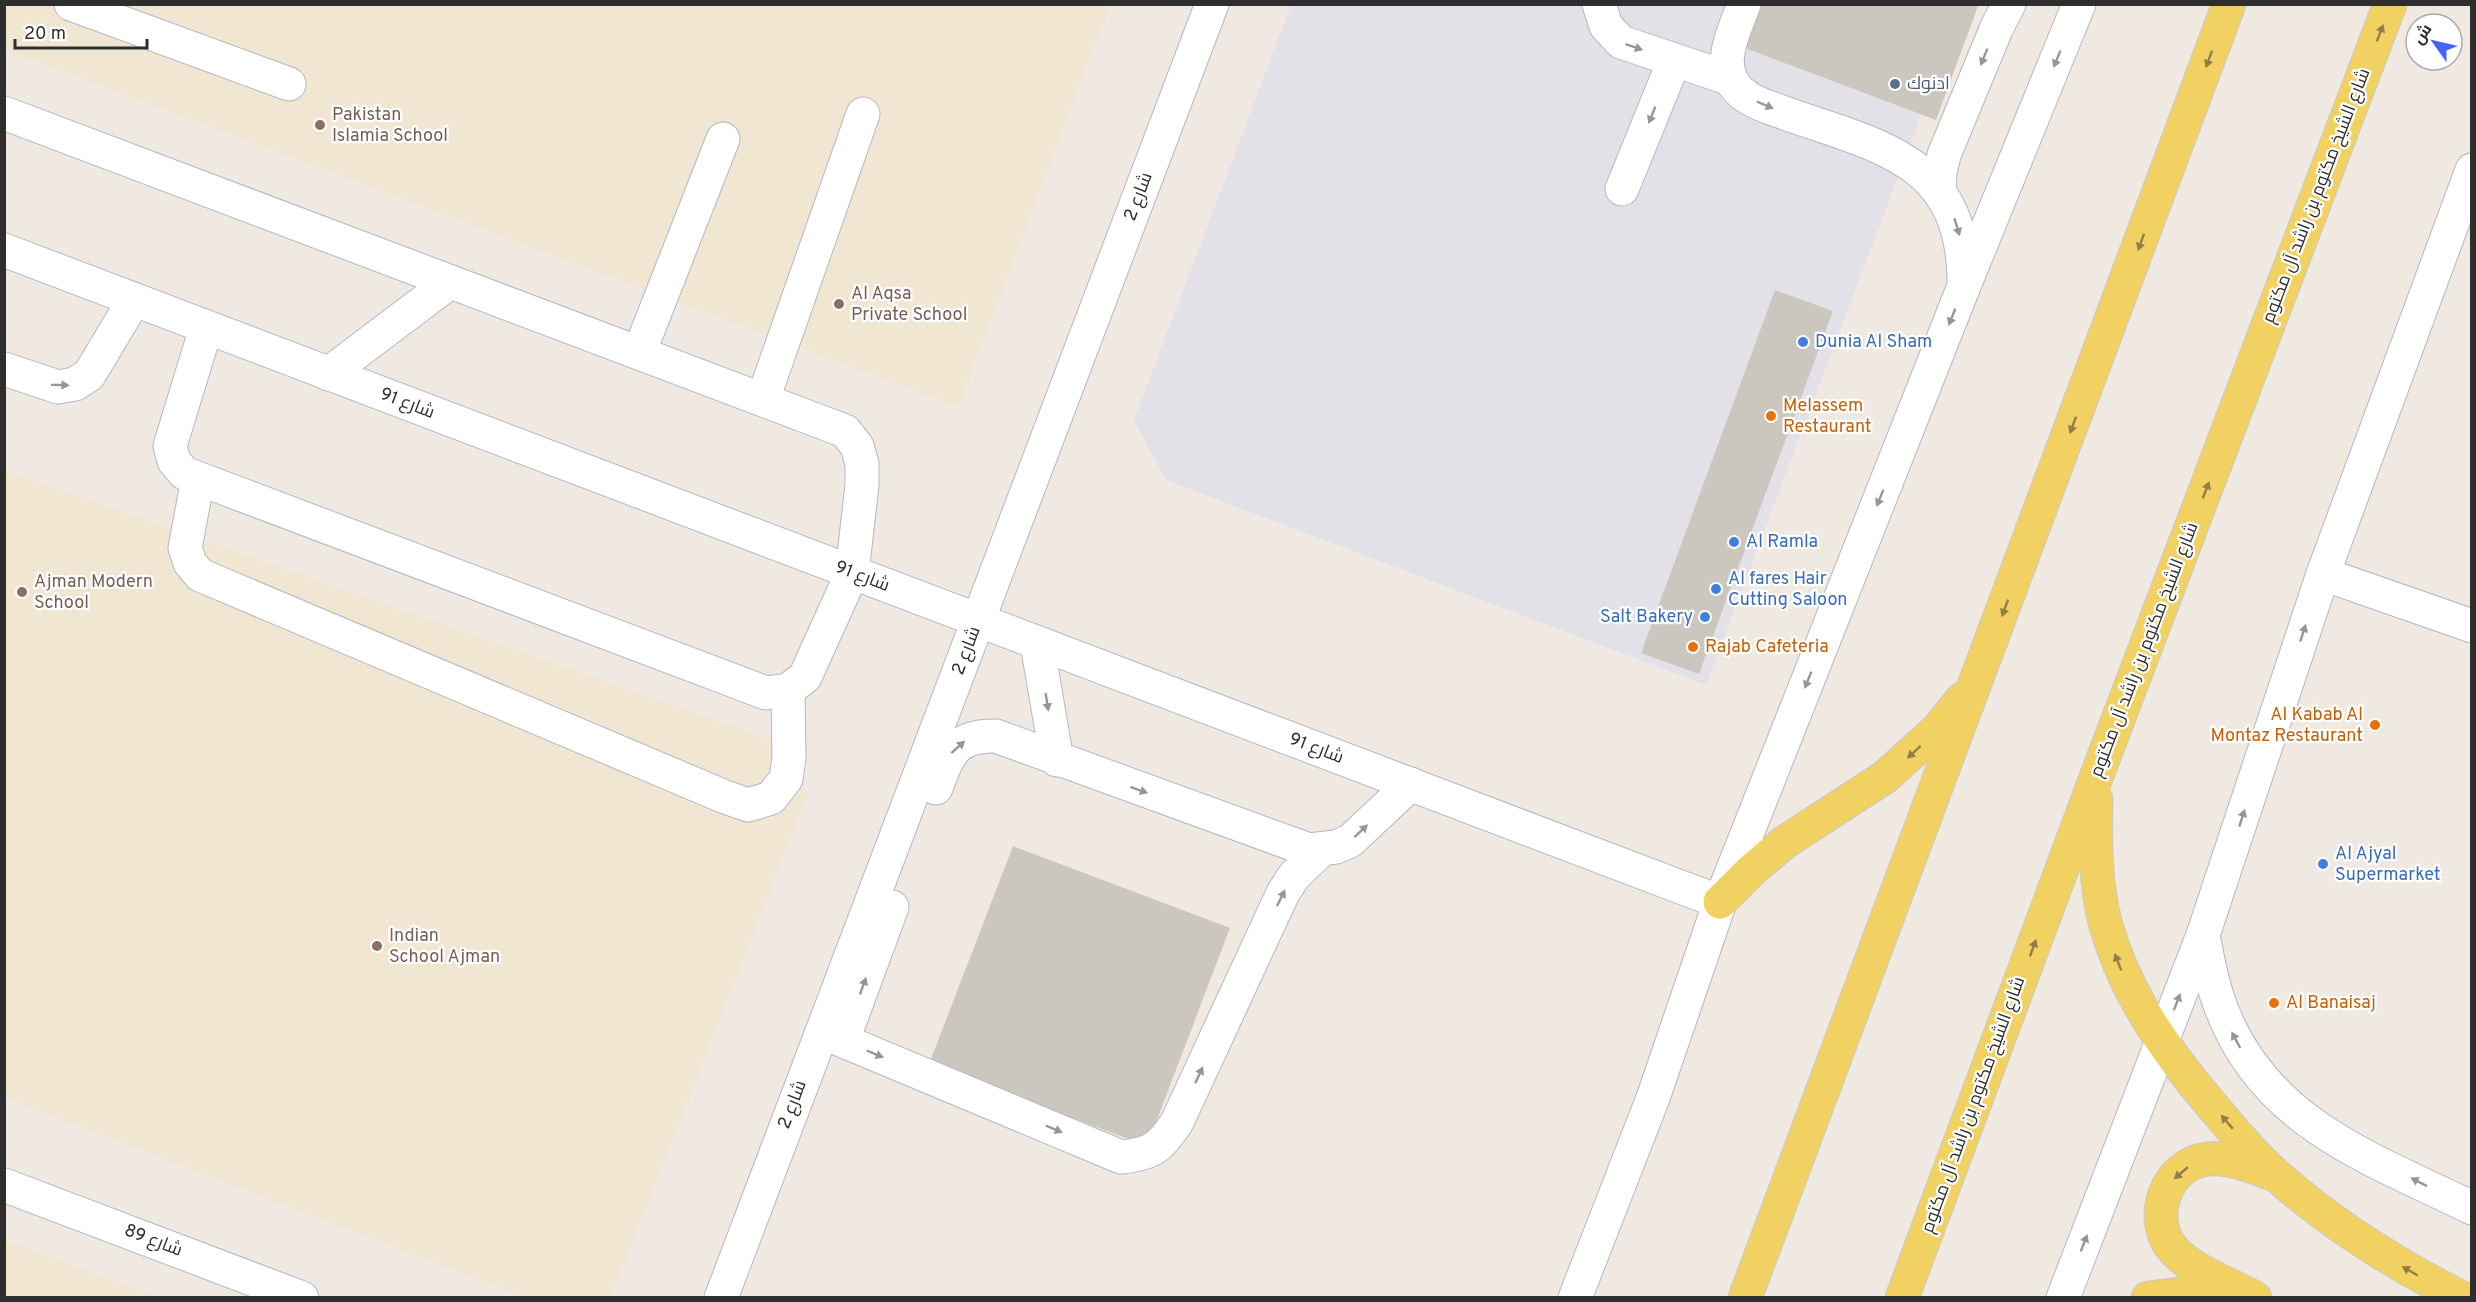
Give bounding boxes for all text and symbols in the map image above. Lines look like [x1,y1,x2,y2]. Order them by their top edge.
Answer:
scale bar [15,12,147,50]
north arrow [2404,12,2464,72]
text: ش [2409,21,2437,49]
text: 20 m [24,23,66,46]
one-way arrow [2375,24,2385,42]
one-way arrow [1625,42,1643,52]
one-way arrow [1979,49,1989,67]
one-way arrow [2052,50,2062,68]
one-way arrow [2203,50,2213,68]
street label: شارع الشيخ مكتوم بن راشد آل مكتوم [2258,65,2376,327]
place label: ادنوك [1907,73,1950,96]
marker: ادنوك [1888,77,1902,91]
one-way arrow [1756,100,1774,110]
place label: Pakistan Islamia School [332,104,448,148]
one-way arrow [1647,106,1656,124]
marker: Pakistan Islamia School [313,118,327,132]
street label: شارع 2 [1119,169,1159,225]
one-way arrow [1953,218,1962,236]
one-way arrow [2135,233,2145,251]
place label: Al Aqsa Private School [851,283,967,327]
marker: Al Aqsa Private School [832,297,846,311]
one-way arrow [1947,308,1956,326]
place label: Dunia Al Sham [1815,331,1932,354]
marker: Dunia Al Sham [1796,335,1810,349]
one-way arrow [51,380,70,389]
street label: شارع 91 [376,383,438,425]
place label: Melassem Restaurant [1783,395,1872,439]
marker: Melassem Restaurant [1764,409,1778,423]
one-way arrow [2067,416,2077,434]
one-way arrow [2201,481,2211,499]
one-way arrow [1875,490,1885,508]
street label: شارع الشيخ مكتوم بن راشد آل مكتوم [2086,519,2204,781]
place label: Al Ramla [1746,531,1818,554]
marker: Al Ramla [1727,535,1741,549]
street label: شارع 91 [831,556,893,598]
place label: Al fares Hair Cutting Saloon [1728,568,1848,612]
place label: Ajman Modern School [34,571,153,615]
marker: Al fares Hair Cutting Saloon [1709,582,1723,596]
marker: Ajman Modern School [15,585,29,599]
one-way arrow [1999,599,2009,617]
place label: Salt Bakery [1600,606,1693,629]
marker: Salt Bakery [1698,610,1712,624]
street label: شارع 2 [947,623,987,679]
one-way arrow [2299,624,2309,642]
place label: Rajab Cafeteria [1705,636,1829,659]
marker: Rajab Cafeteria [1686,640,1700,654]
one-way arrow [1803,671,1813,689]
one-way arrow [1043,692,1052,711]
place label: Al Kabab Al Montaz Restaurant [2211,704,2363,748]
marker: Al Kabab Al Montaz Restaurant [2368,718,2382,732]
street label: شارع 91 [1285,728,1347,770]
one-way arrow [950,740,965,754]
one-way arrow [1906,745,1921,759]
one-way arrow [1131,785,1149,795]
one-way arrow [2238,809,2247,827]
one-way arrow [1353,825,1367,839]
place label: Al Ajyal Supermarket [2335,843,2441,887]
marker: Al Ajyal Supermarket [2316,857,2330,871]
one-way arrow [1276,889,1286,906]
place label: Indian School Ajman [389,925,500,969]
one-way arrow [2028,938,2038,956]
marker: Indian School Ajman [370,939,384,953]
one-way arrow [2113,952,2123,970]
street label: شارع الشيخ مكتوم بن راشد آل مكتوم [1917,974,2031,1236]
one-way arrow [859,976,869,994]
place label: Al Banaisaj [2286,992,2376,1015]
one-way arrow [2173,993,2183,1011]
marker: Al Banaisaj [2267,996,2281,1010]
one-way arrow [2231,1031,2241,1048]
one-way arrow [866,1049,884,1059]
one-way arrow [1194,1066,1203,1083]
street label: شارع 2 [773,1077,813,1133]
one-way arrow [2220,1114,2233,1130]
one-way arrow [1046,1124,1064,1134]
one-way arrow [2174,1166,2189,1179]
one-way arrow [2411,1177,2428,1186]
street label: شارع 89 [121,1219,185,1263]
one-way arrow [2080,1234,2089,1252]
one-way arrow [2402,1265,2418,1276]

